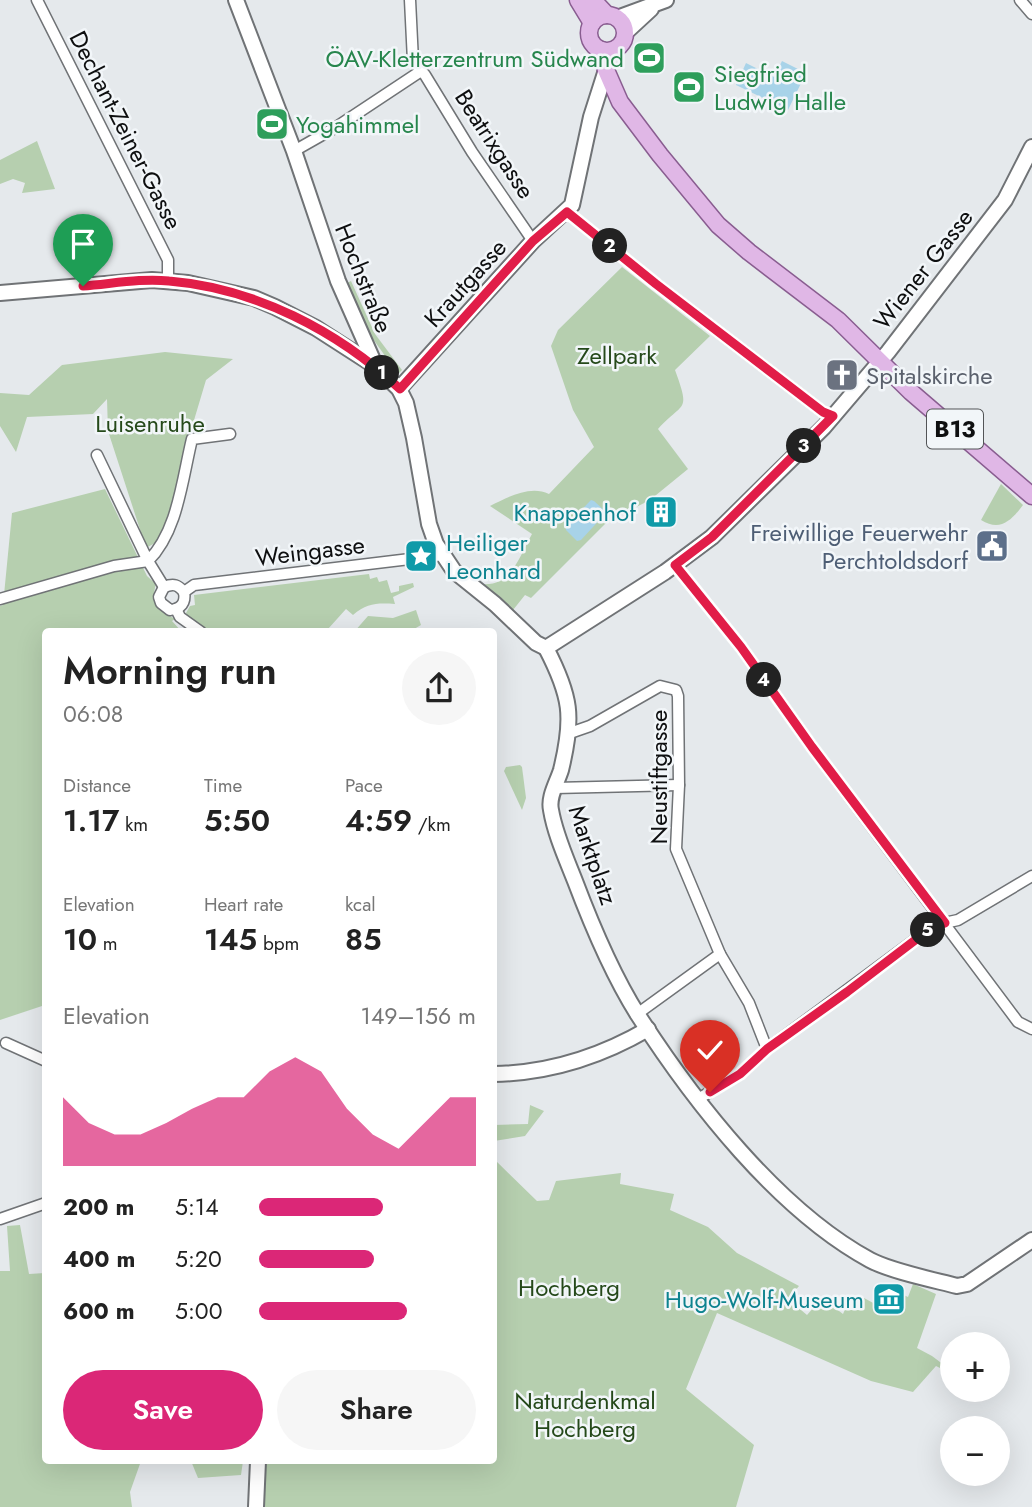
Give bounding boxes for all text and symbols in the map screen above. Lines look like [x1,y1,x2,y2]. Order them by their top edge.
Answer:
street label: Dechant-Zeiner-Gasse [61,25,191,235]
sports icon: ÖAV-Kletterzentrum Südwand [630,39,668,77]
place label: ÖAV-Kletterzentrum Südwand [325,41,624,76]
place label: Siegfried Ludwig Halle [714,56,846,119]
sports icon: Siegfried Ludwig Halle [670,68,708,106]
street label: Beatrixgasse [447,82,543,206]
sports icon: Yogahimmel [253,105,291,143]
place label: Yogahimmel [296,107,420,142]
street label: Wiener Gasse [865,201,981,337]
pin [53,214,113,286]
street label: Hochstraße [326,218,402,338]
icon: arrive [64,225,102,263]
pin: 2 [592,229,628,264]
street label: Krautgasse [416,231,514,335]
text: 2 [603,232,616,259]
park label: Zellpark [577,338,657,373]
pin: 1 [364,356,400,390]
church icon: Spitalskirche [823,356,861,394]
place label: Spitalskirche [866,358,993,393]
text: 1 [377,359,386,386]
park label: Luisenruhe [95,406,205,441]
road number: B13 [927,410,983,448]
pin: 3 [786,428,822,464]
text: 3 [798,432,809,459]
building icon: Knappenhof [642,493,680,531]
place label: Knappenhof [513,495,637,530]
place label: Freiwillige Feuerwehr Perchtoldsdorf [750,515,969,578]
place label: Heiliger Leonhard [446,525,541,588]
street label: Weingasse [253,527,367,575]
public building icon: Freiwillige Feuerwehr Perchtoldsdorf [973,527,1011,565]
place icon: Heiliger Leonhard [402,537,440,575]
text: Morning run [63,643,277,698]
button: share [402,651,476,725]
pin: 4 [746,662,782,698]
text: 4 [757,666,770,693]
text: 06:08 [63,697,123,731]
street label: Neustiftgasse [641,710,676,844]
text: Distance [63,772,131,799]
text: Time [204,772,242,799]
text: Pace [345,772,383,799]
text: 1.17 [63,799,119,842]
text: 5:50 [204,799,270,842]
text: 4:59 [345,799,412,842]
street label: Marktplatz [560,801,626,909]
text: km [119,811,148,838]
text: /km [412,811,451,838]
text: Elevation [63,891,135,918]
text: Heart rate [204,891,283,918]
text: kcal [345,891,376,918]
pin: 5 [911,912,946,948]
text: 5 [921,916,934,943]
text: 10 [63,918,97,961]
text: 145 [204,918,257,961]
text: 85 [345,918,382,961]
text: m [97,930,118,957]
text: bpm [257,930,299,957]
text: Elevation [63,999,150,1033]
text: 149–156 m [361,999,476,1033]
pin [680,1020,740,1092]
icon: check [691,1031,729,1069]
text: 200 m [63,1190,134,1224]
text: 5:14 [175,1190,219,1224]
text: 400 m [63,1242,135,1276]
text: 5:20 [175,1242,222,1276]
park label: Hochberg [518,1270,620,1305]
museum icon: Hugo-Wolf-Museum [870,1280,908,1318]
place label: Hugo-Wolf-Museum [665,1282,864,1317]
text: 600 m [63,1294,135,1328]
text: 5:00 [175,1294,222,1328]
map controls [940,1332,1010,1486]
button: + [940,1332,1010,1402]
button: Save [63,1370,263,1450]
button: Share [277,1370,476,1450]
park label: Naturdenkmal Hochberg [514,1383,656,1446]
button: − [940,1416,1010,1486]

